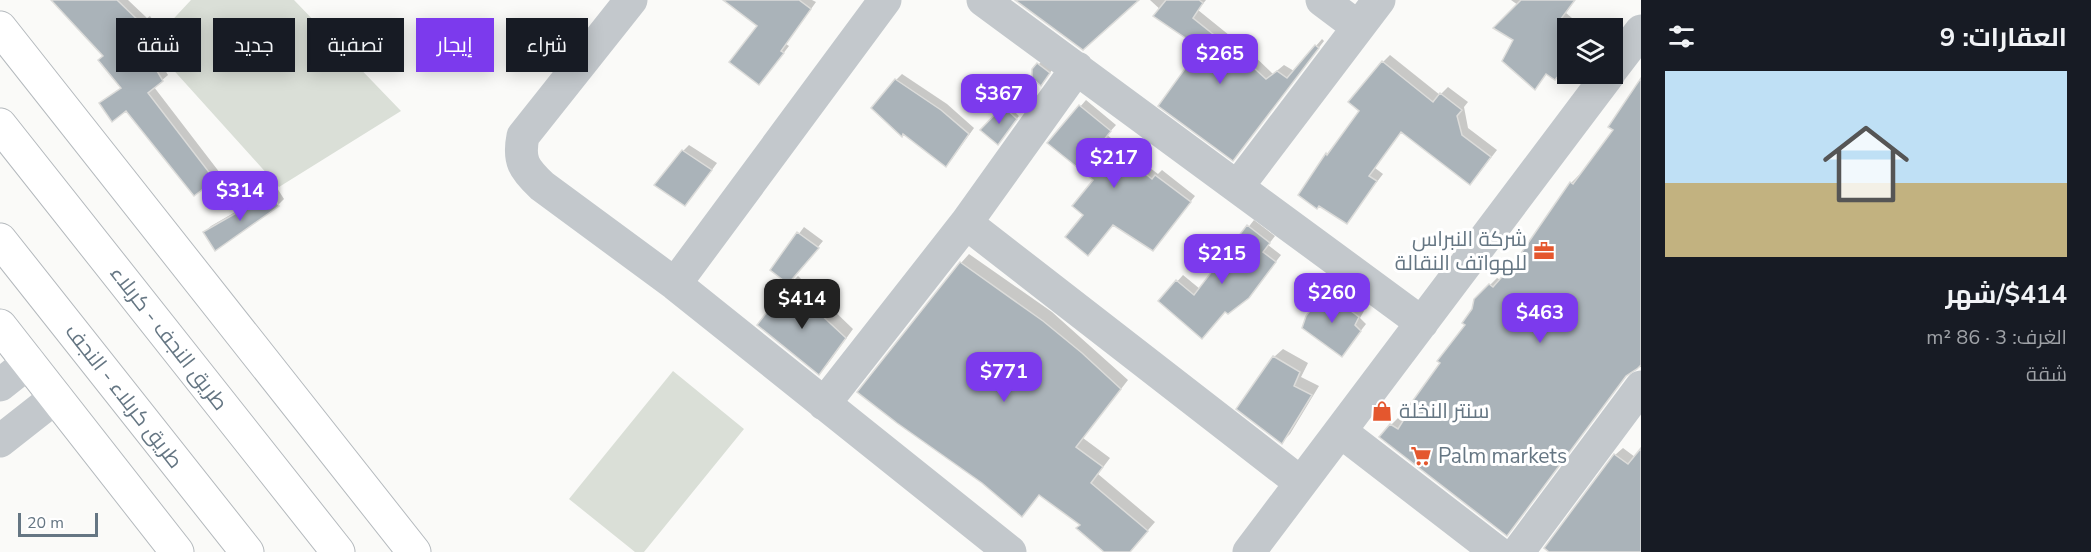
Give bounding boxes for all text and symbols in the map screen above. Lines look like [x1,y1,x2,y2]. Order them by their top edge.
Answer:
chip: شقة [116,18,201,72]
chip: جديد [213,18,295,72]
chip: تصفية [307,18,404,72]
chip: إيجار [416,18,494,72]
chip: شراء [506,18,588,72]
map controls [1557,18,1623,84]
button: layers [1557,18,1623,84]
icon: filters [1665,20,1698,53]
text: العقارات: 9 [1940,20,2067,55]
pin: $265 [1184,34,1256,85]
text: $265 [1196,40,1244,67]
pin: $367 [963,74,1035,125]
text: $367 [975,80,1023,107]
icon: home [1812,110,1920,218]
pin: $217 [1078,138,1150,189]
text: $217 [1090,144,1138,171]
pin: $314 [204,171,276,222]
text: $314 [216,177,264,204]
place label: شركة النبراس للهواتف النقالة [1395,225,1527,277]
pin: $215 [1186,234,1258,285]
office icon: شركة النبراس للهواتف النقالة [1532,239,1556,263]
text: $215 [1198,240,1246,267]
street label: طريق النجف - کربلاء [104,260,234,416]
pin: $260 [1296,273,1368,324]
text: $414/شهر [1946,277,2067,312]
pin: $414 [766,279,838,330]
text: $260 [1308,279,1356,306]
text: $414 [778,285,826,312]
pin: $463 [1504,293,1576,344]
text: $463 [1516,299,1564,326]
street label: طريق کربلاء - النجف [59,318,189,474]
text: الغرف: 3 · 86 m² [1926,324,2067,351]
pin: $771 [968,352,1040,403]
text: $771 [980,358,1028,385]
text: شقة [2026,361,2067,388]
place label: سنتر النخلة [1399,397,1489,425]
shop icon: سنتر النخلة [1370,399,1394,423]
place label: Palm markets [1438,442,1567,470]
supermarket icon: Palm markets [1409,444,1433,468]
scale bar [18,510,98,538]
text: 20 m [27,512,64,534]

